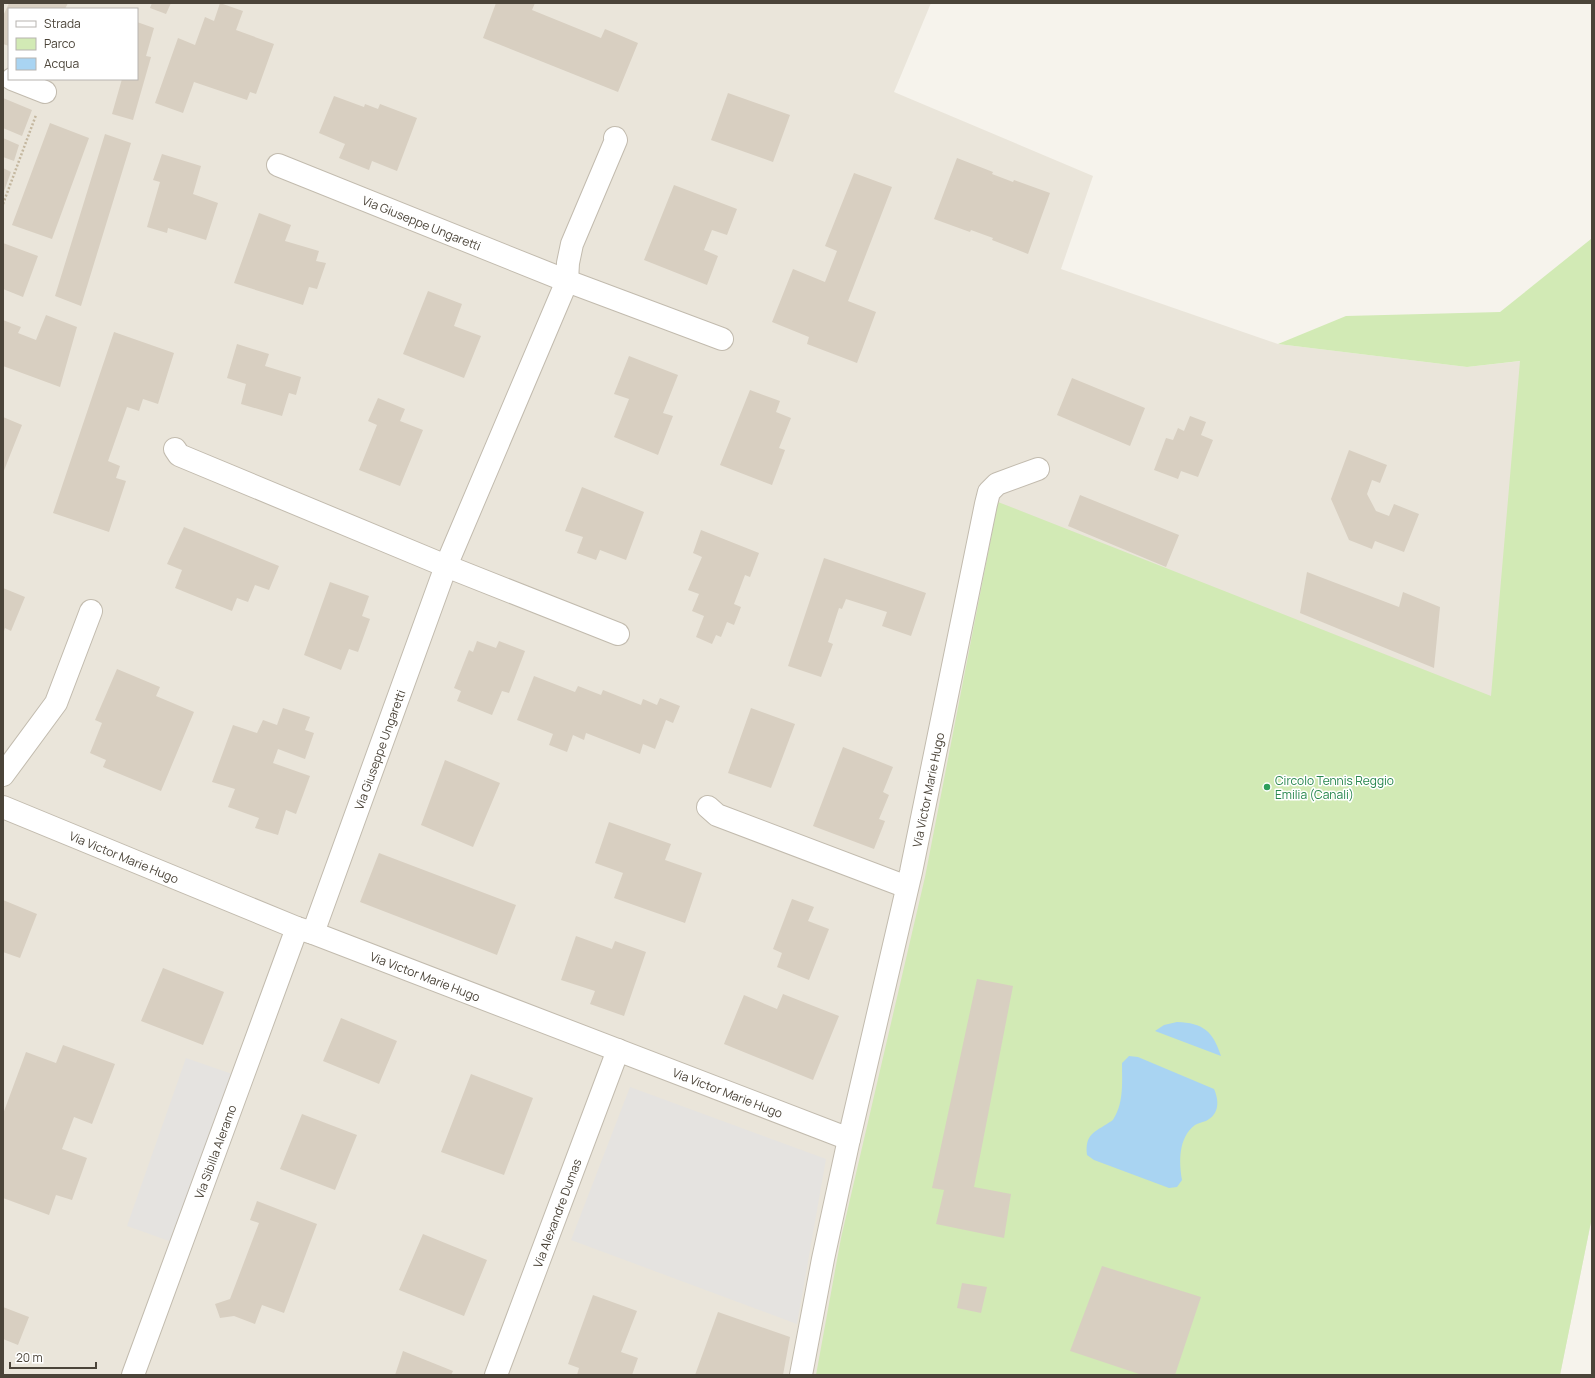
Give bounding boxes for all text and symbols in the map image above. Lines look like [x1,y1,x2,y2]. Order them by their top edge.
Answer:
legend [8,8,138,80]
text: Strada [44,15,81,32]
text: Parco [44,35,75,52]
text: Acqua [44,55,79,72]
street label: Via Giuseppe Ungaretti [360,191,484,254]
street label: Via Giuseppe Ungaretti [350,687,409,812]
street label: Via Victor Marie Hugo [908,731,948,849]
place label: Circolo Tennis Reggio Emilia (Canali) [1275,772,1394,803]
marker: Circolo Tennis Reggio Emilia (Canali) [1262,782,1272,792]
street label: Via Victor Marie Hugo [67,827,181,887]
street label: Via Victor Marie Hugo [368,947,483,1005]
street label: Via Victor Marie Hugo [670,1064,785,1121]
street label: Via Sibilla Aleramo [190,1102,240,1201]
street label: Via Alexandre Dumas [529,1156,585,1270]
scale bar [10,1344,96,1370]
text: 20 m [16,1349,43,1366]

